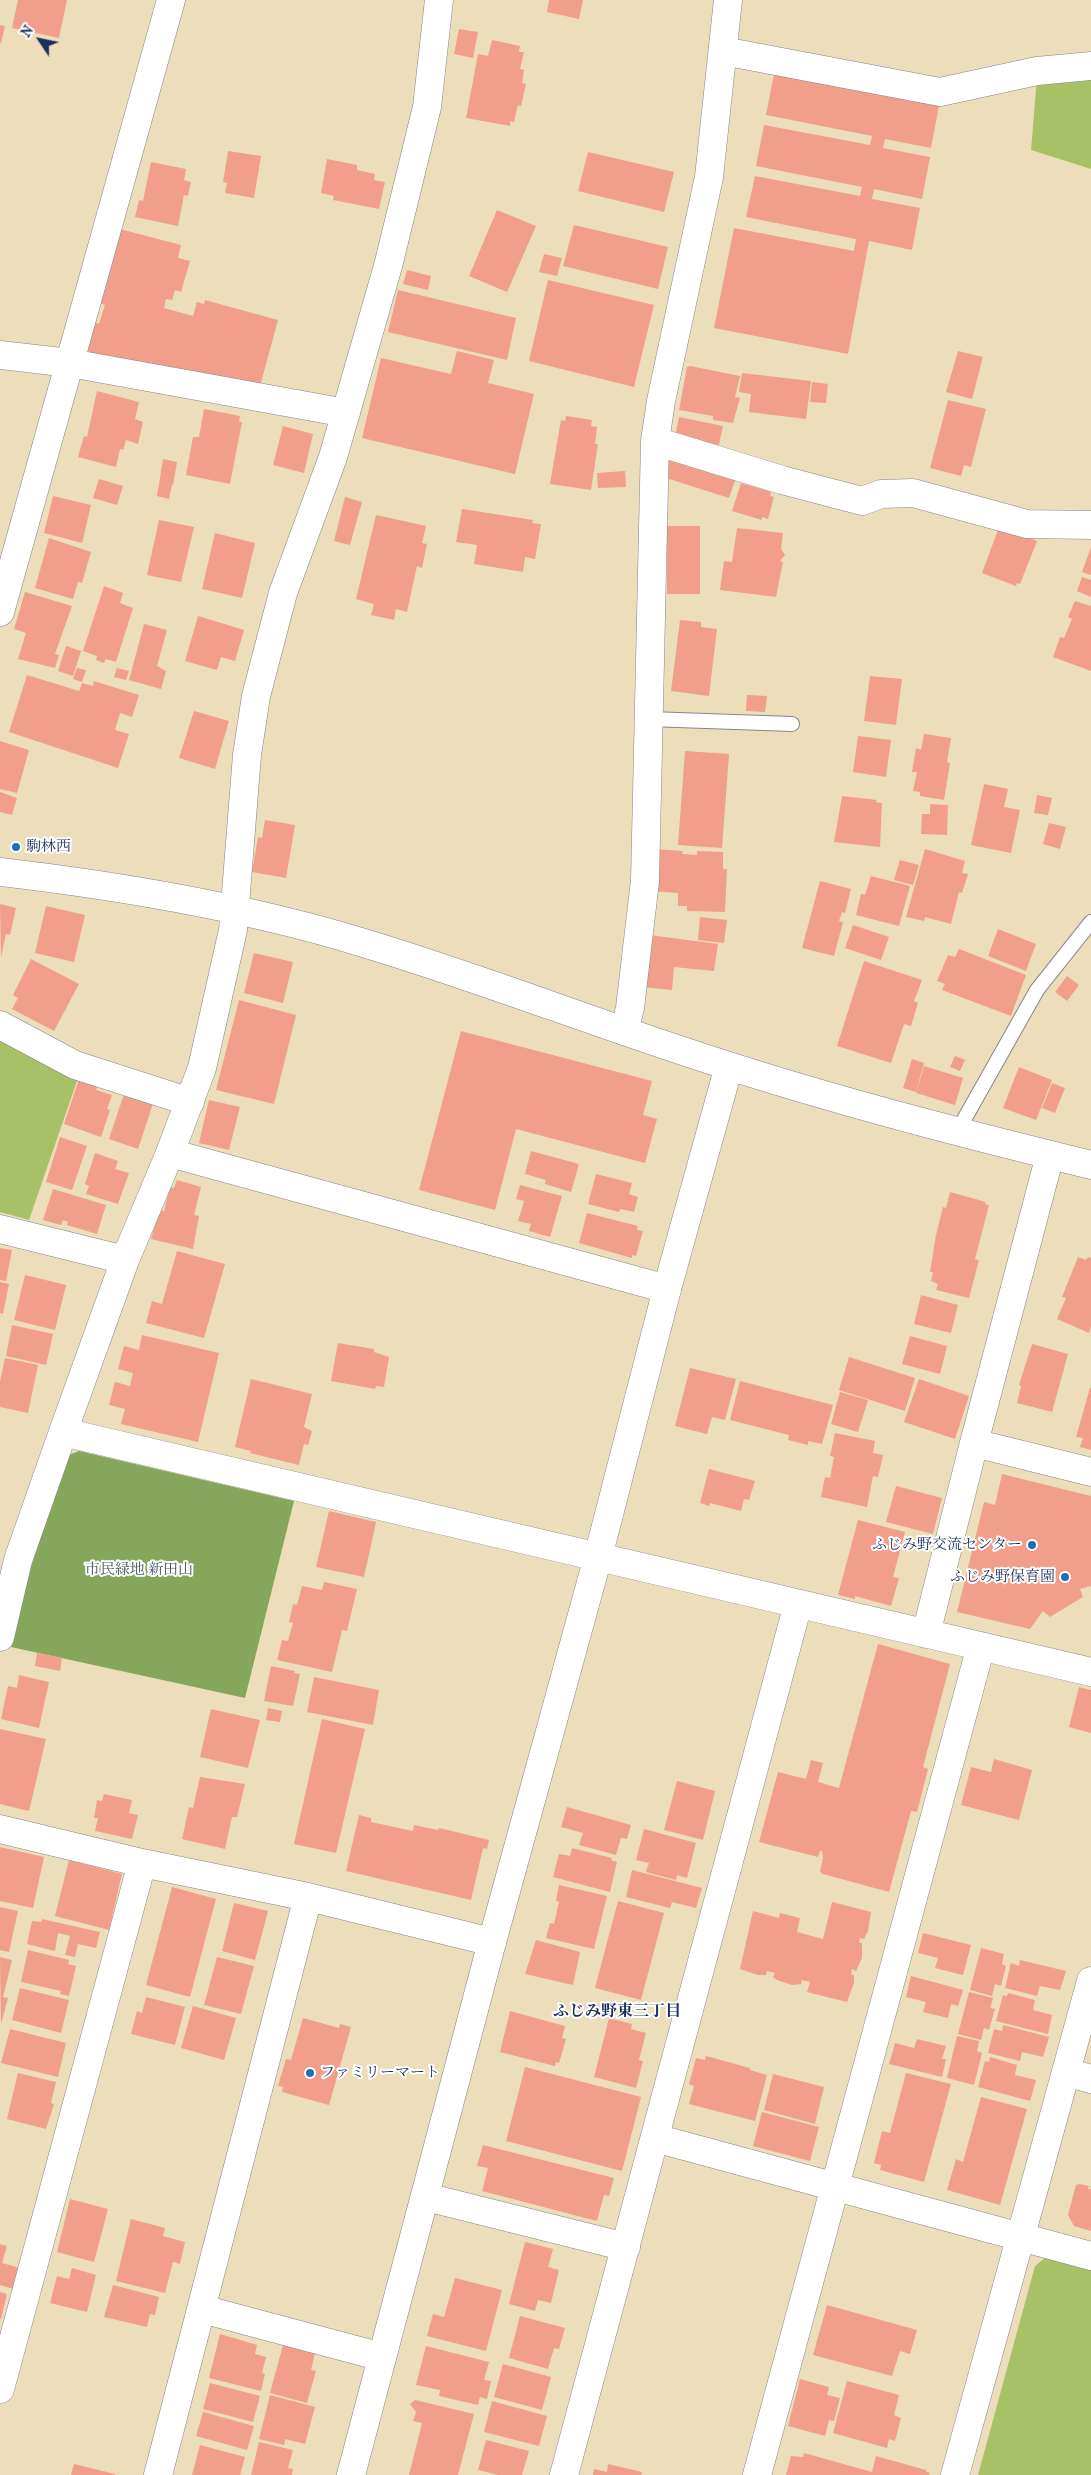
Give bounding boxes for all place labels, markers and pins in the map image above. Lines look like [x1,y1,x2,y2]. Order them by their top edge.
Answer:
place label: 駒林西 [26,838,71,856]
marker: 駒林西 [10,841,22,853]
place label: ふじみ野交流センター [872,1536,1022,1554]
marker: ふじみ野交流センター [1026,1539,1038,1551]
place label: ふじみ野保育園 [950,1568,1055,1586]
marker: ふじみ野保育園 [1059,1571,1071,1583]
place label: ファミリーマート [320,2064,440,2082]
marker: ファミリーマート [304,2067,316,2079]

